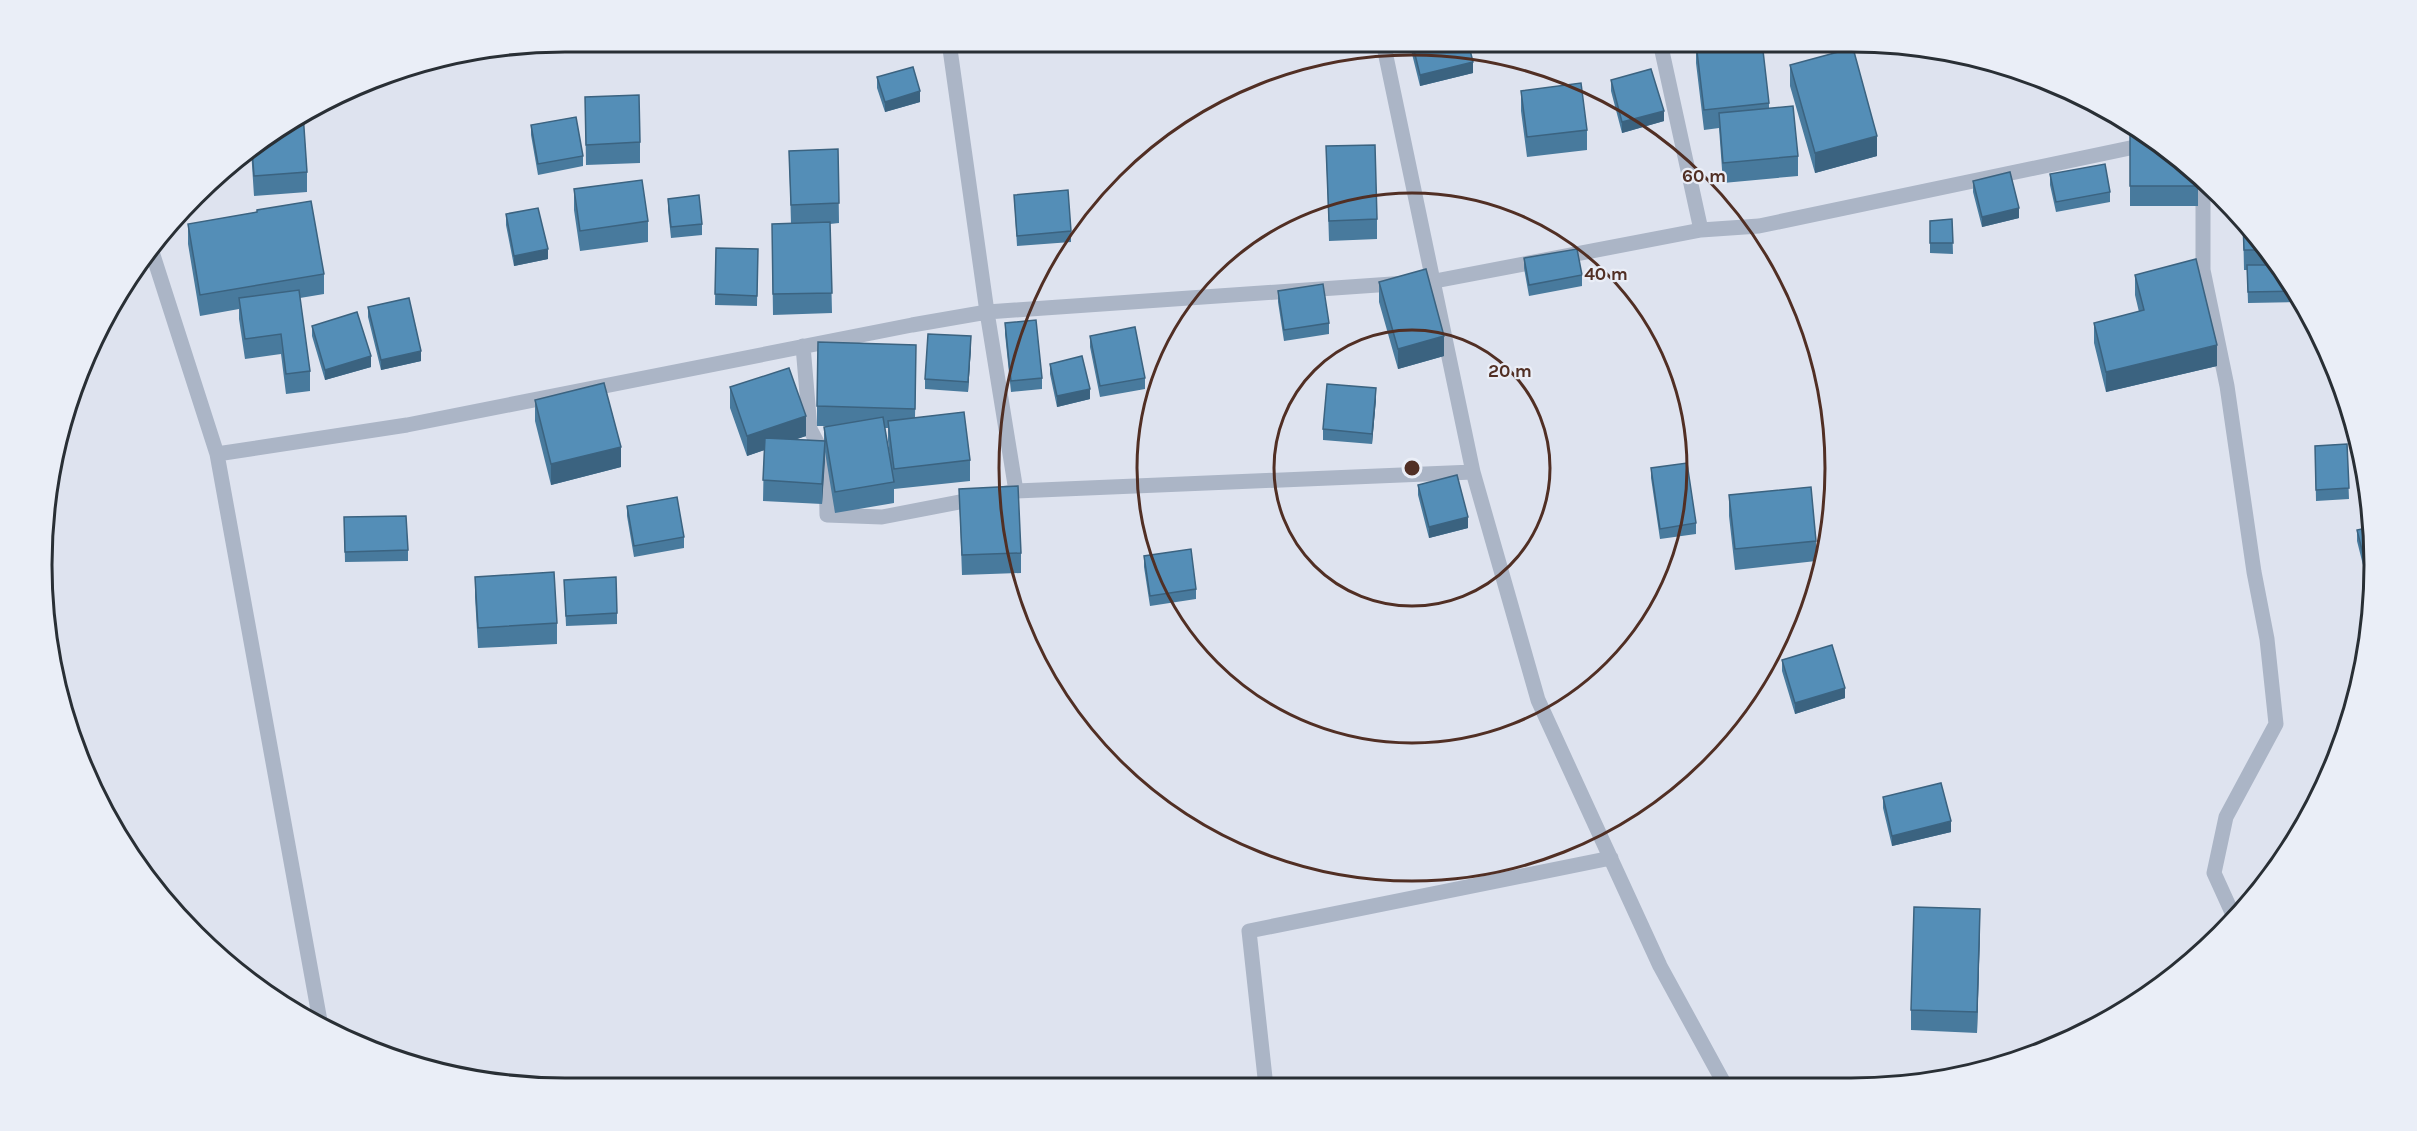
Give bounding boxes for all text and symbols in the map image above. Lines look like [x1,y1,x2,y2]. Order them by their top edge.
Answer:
text: 60 m [1682,165,1726,187]
text: 40 m [1584,263,1628,285]
text: 20 m [1488,360,1532,382]
centre of rings [1402,458,1422,478]

